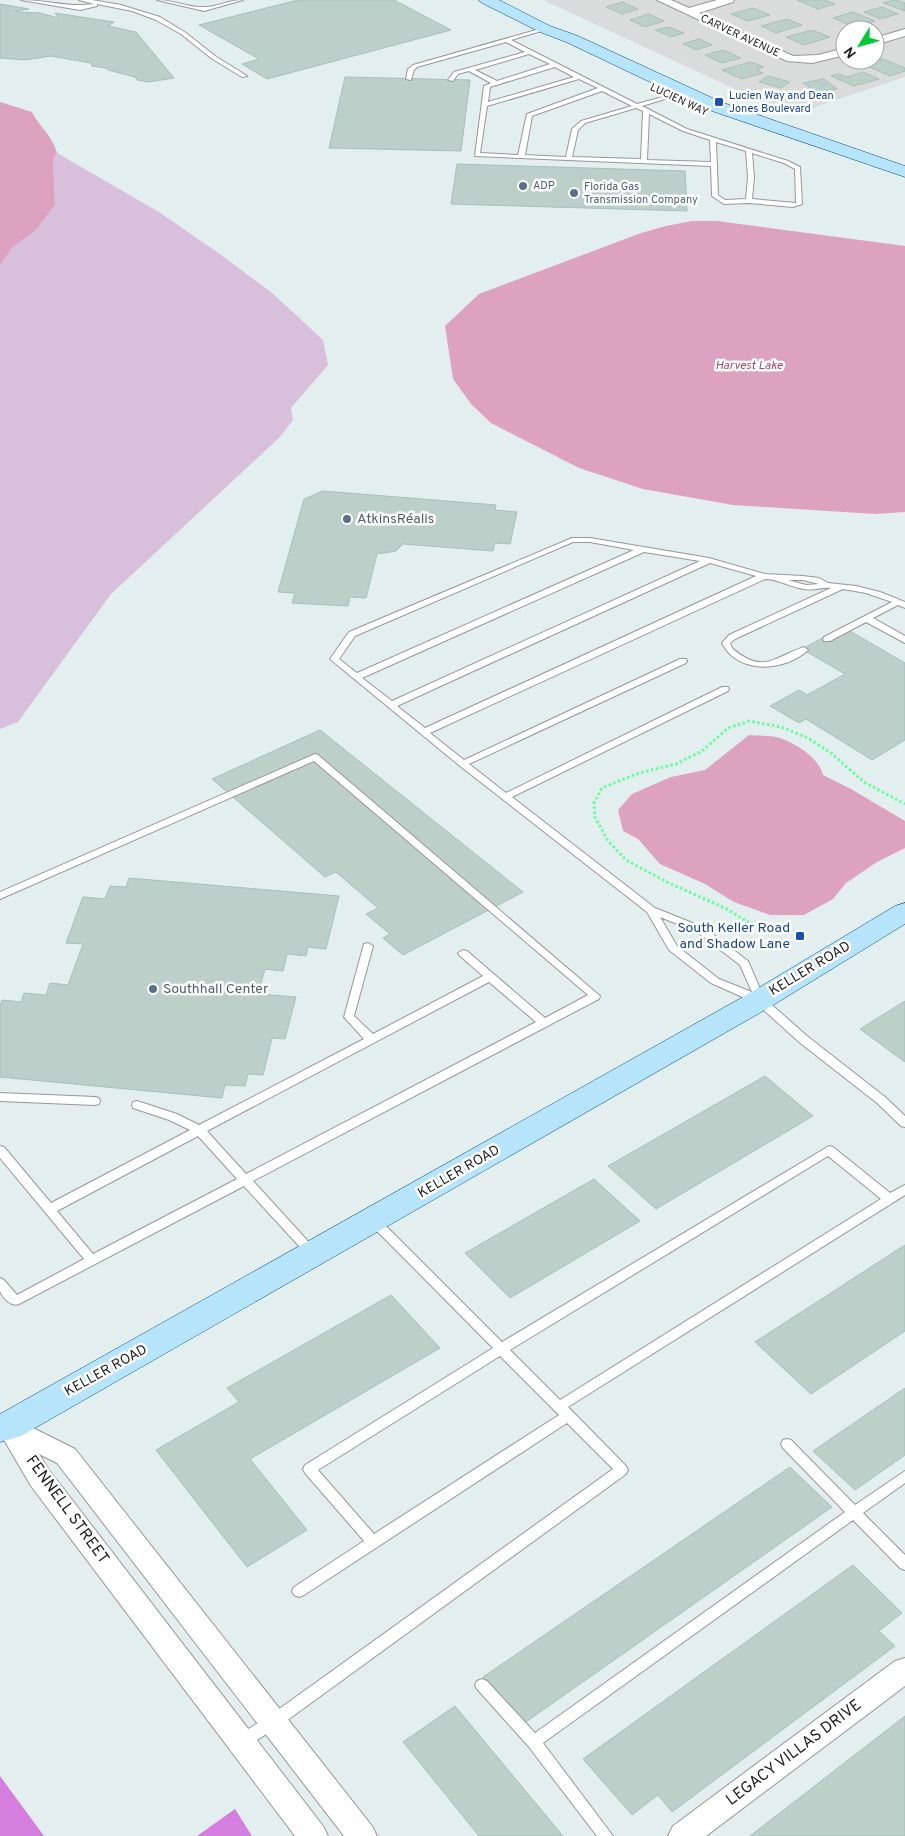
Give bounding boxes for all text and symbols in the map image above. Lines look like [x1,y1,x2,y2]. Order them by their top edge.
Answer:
street label: CARVER AVENUE [698,11,782,61]
north arrow [835,20,885,70]
text: N [841,43,861,61]
street label: LUCIEN WAY [648,80,710,120]
place label: Lucien Way and Dean Jones Boulevard [729,89,834,116]
marker: Lucien Way and Dean Jones Boulevard [713,96,725,108]
place label: ADP [533,179,555,193]
marker: ADP [517,180,529,192]
place label: Florida Gas Transmission Company [584,180,698,207]
marker: Florida Gas Transmission Company [568,187,580,199]
water label: Harvest Lake [715,358,783,374]
place label: AtkinsRéalis [357,511,434,528]
marker: AtkinsRéalis [341,513,353,525]
place label: South Keller Road and Shadow Lane [677,920,790,953]
marker: South Keller Road and Shadow Lane [794,930,806,942]
street label: KELLER ROAD [766,938,854,1000]
place label: Southhall Center [163,981,269,998]
marker: Southhall Center [147,983,159,995]
street label: KELLER ROAD [415,1142,503,1202]
street label: KELLER ROAD [62,1341,150,1401]
street label: FENNELL STREET [21,1452,113,1568]
street label: LEGACY VILLAS DRIVE [722,1696,866,1810]

